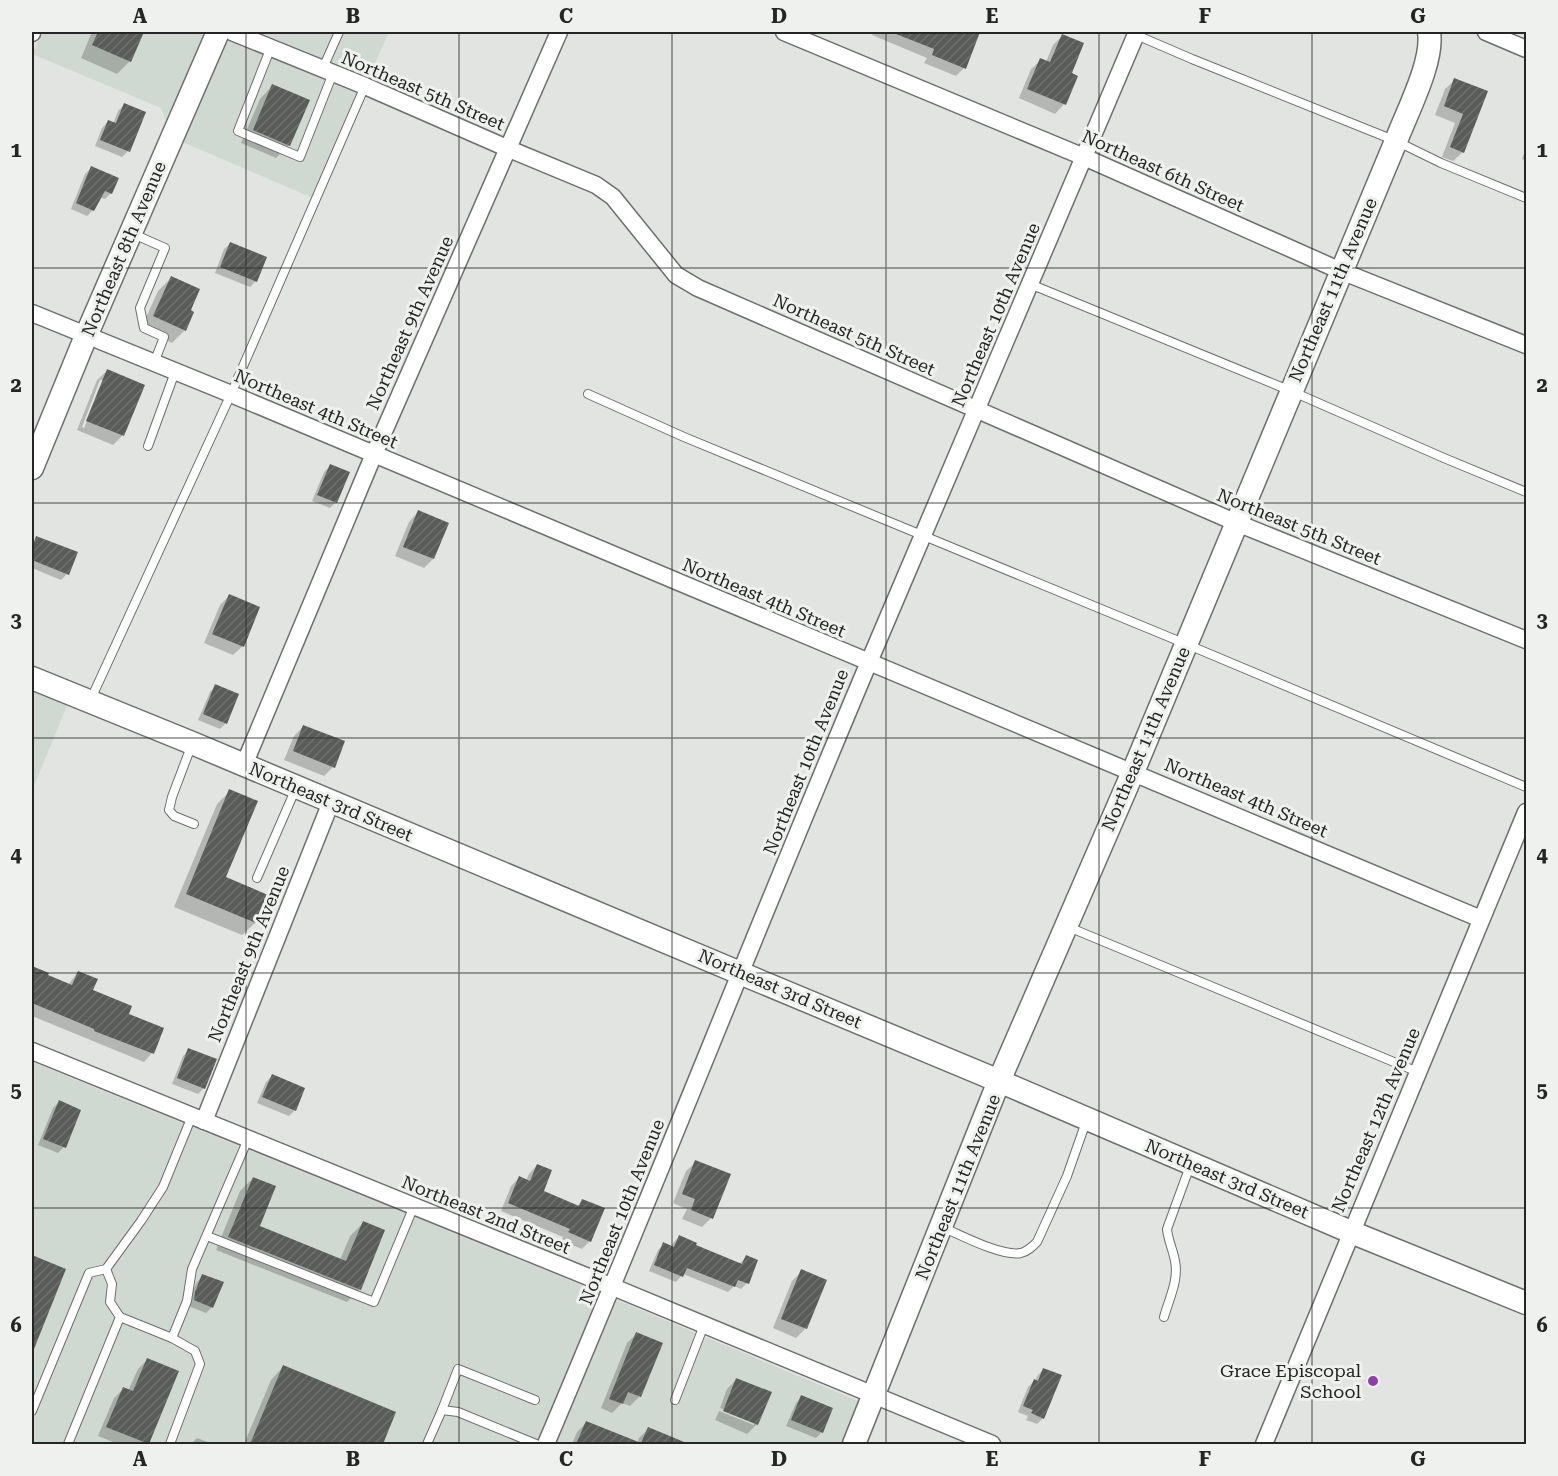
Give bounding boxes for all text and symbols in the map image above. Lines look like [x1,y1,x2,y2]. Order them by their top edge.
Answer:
text: A [133,4,148,28]
text: B [346,4,360,28]
text: C [559,4,573,28]
text: D [771,4,787,28]
text: E [986,4,999,28]
text: F [1199,4,1211,28]
text: G [1410,4,1426,28]
street label: Northeast 5th Street [338,47,508,135]
street label: Northeast 6th Street [1079,125,1248,216]
text: 1 [10,138,22,162]
text: 1 [1536,138,1548,162]
street label: Northeast 8th Avenue [77,158,170,340]
street label: Northeast 11th Avenue [1284,194,1381,385]
street label: Northeast 10th Avenue [947,219,1044,410]
street label: Northeast 9th Avenue [362,232,457,413]
street label: Northeast 5th Street [770,289,939,380]
street label: Northeast 4th Street [231,365,401,453]
text: 2 [10,373,22,397]
text: 2 [1536,373,1548,397]
street label: Northeast 5th Street [1214,484,1385,569]
street label: Northeast 4th Street [679,554,849,642]
text: 3 [10,608,22,632]
text: 3 [1536,608,1548,632]
street label: Northeast 11th Avenue [1097,643,1194,834]
street label: Northeast 10th Avenue [759,666,852,858]
street label: Northeast 4th Street [1161,754,1331,842]
street label: Northeast 3rd Street [246,758,416,846]
text: 4 [10,843,22,867]
text: 4 [1536,843,1548,867]
street label: Northeast 9th Avenue [204,863,294,1045]
street label: Northeast 3rd Street [695,945,865,1033]
street label: Northeast 12th Avenue [1327,1024,1424,1215]
text: 5 [10,1078,22,1102]
text: 5 [1536,1078,1548,1102]
street label: Northeast 11th Avenue [911,1091,1004,1283]
street label: Northeast 10th Avenue [575,1116,668,1308]
street label: Northeast 3rd Street [1142,1135,1312,1223]
street label: Northeast 2nd Street [399,1171,574,1258]
text: 6 [10,1313,22,1337]
text: 6 [1536,1313,1548,1337]
place label: Grace Episcopal School [1220,1360,1361,1402]
marker: Grace Episcopal School [1366,1374,1380,1388]
text: A [133,1447,148,1471]
text: B [346,1447,360,1471]
text: C [559,1447,573,1471]
text: D [771,1447,787,1471]
text: E [986,1447,999,1471]
text: F [1199,1447,1211,1471]
text: G [1410,1447,1426,1471]

